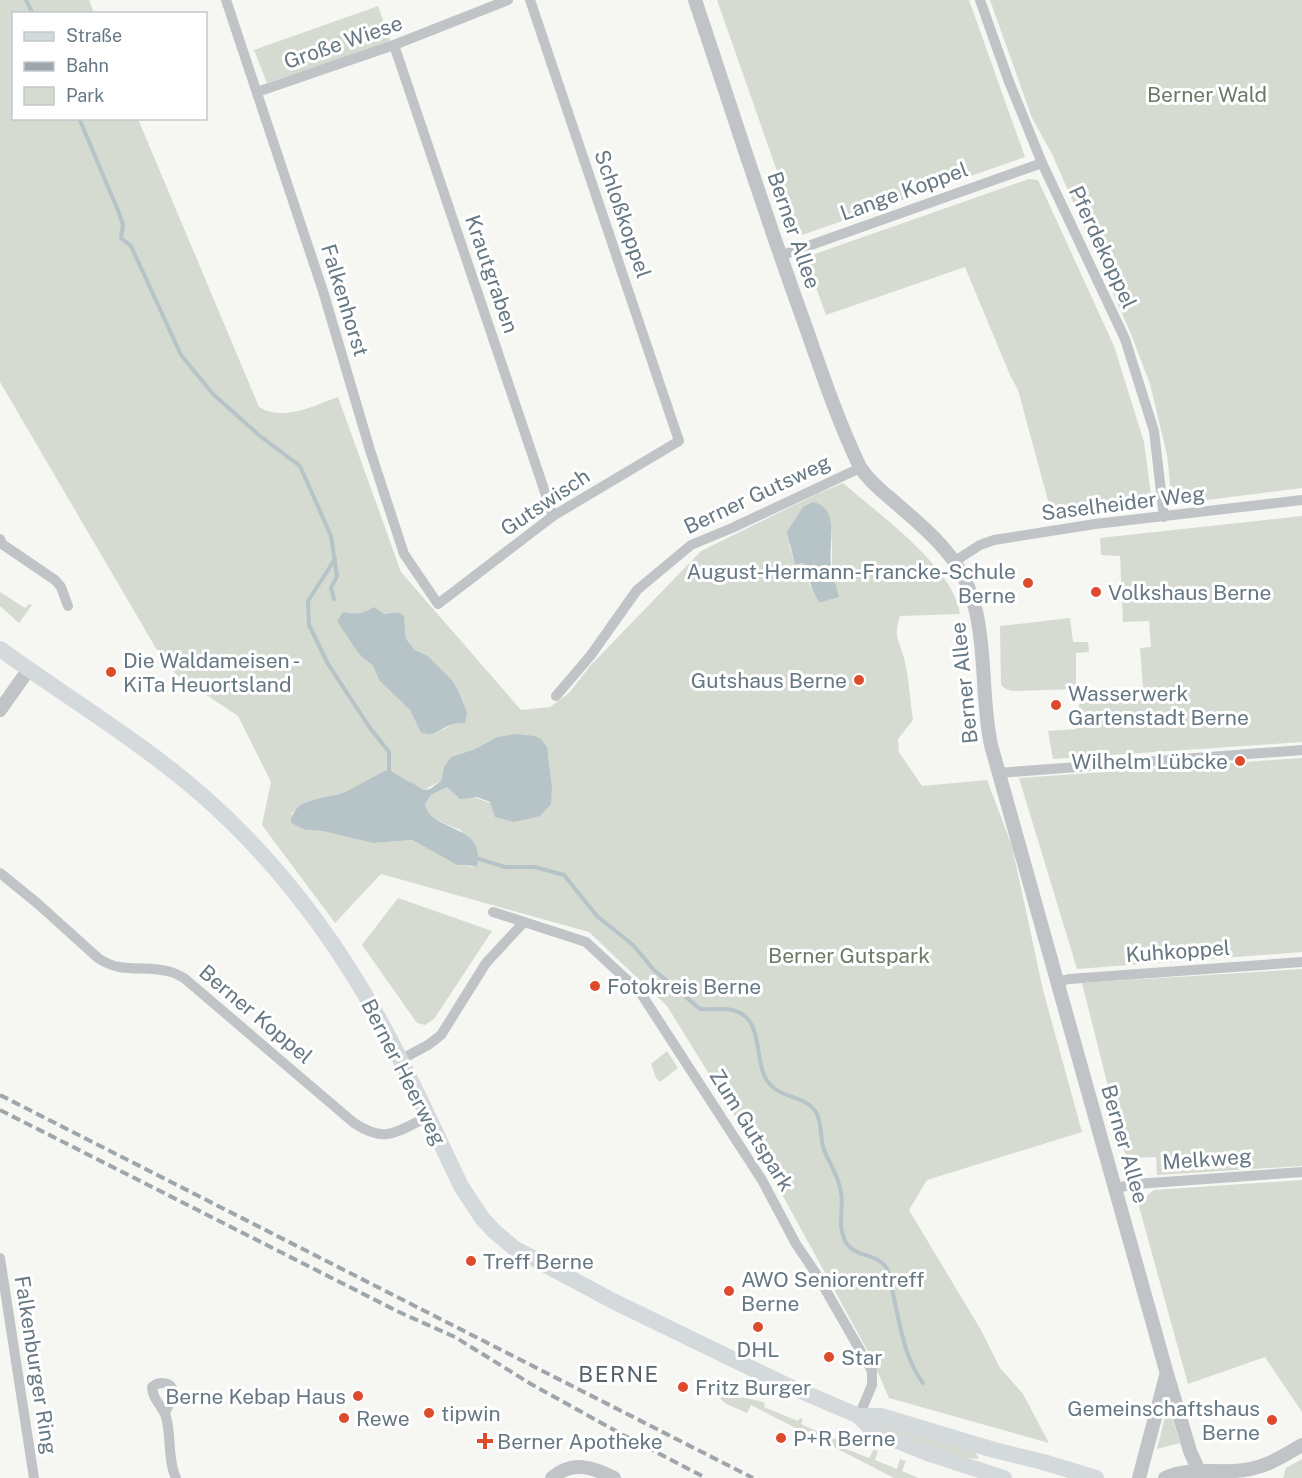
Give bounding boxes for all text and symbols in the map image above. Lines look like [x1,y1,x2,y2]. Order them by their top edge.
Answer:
street label: Große Wiese [280,10,406,74]
legend [12,12,207,120]
text: Straße [66,25,122,46]
text: Bahn [66,55,109,76]
park label: Berner Wald [1147,82,1267,107]
text: Park [66,85,104,106]
street label: Schloßkoppel [589,147,657,281]
street label: Lange Koppel [837,156,971,226]
street label: Berner Allee [762,168,826,292]
street label: Pferdekoppel [1064,182,1142,312]
street label: Krautgraben [460,212,524,336]
street label: Falkenhorst [316,241,374,359]
street label: Berner Gutsweg [680,449,834,539]
street label: Gutswisch [496,463,594,541]
street label: Saselheider Weg [1040,481,1206,525]
place label: August-Hermann-Francke-Schule Berne [687,559,1016,608]
marker: August-Hermann-Francke-Schule Berne [1021,576,1035,590]
place label: Volkshaus Berne [1108,580,1271,605]
marker: Volkshaus Berne [1089,585,1103,599]
street label: Berner Allee [945,621,983,745]
place label: Die Waldameisen - KiTa Heuortsland [123,648,300,697]
marker: Die Waldameisen - KiTa Heuortsland [104,665,118,679]
place label: Gutshaus Berne [691,668,847,693]
marker: Gutshaus Berne [852,673,866,687]
place label: Wasserwerk Gartenstadt Berne [1068,681,1249,730]
marker: Wasserwerk Gartenstadt Berne [1049,698,1063,712]
place label: Wilhelm Lübcke [1071,749,1228,774]
marker: Wilhelm Lübcke [1233,754,1247,768]
street label: Kuhkoppel [1125,935,1231,967]
park label: Berner Gutspark [768,943,930,968]
street label: Berner Koppel [194,959,318,1069]
place label: Fotokreis Berne [607,974,761,999]
marker: Fotokreis Berne [588,979,602,993]
street label: Berner Heerweg [356,995,452,1149]
street label: Zum Gutspark [705,1064,800,1196]
street label: Berner Allee [1096,1082,1154,1206]
street label: Melkweg [1161,1143,1253,1175]
place label: Treff Berne [483,1249,594,1274]
marker: Treff Berne [464,1254,478,1268]
place label: AWO Seniorentreff Berne [741,1267,924,1316]
street label: Falkenburger Ring [10,1274,62,1456]
marker: AWO Seniorentreff Berne [722,1284,736,1298]
marker: DHL [751,1320,765,1334]
place label: DHL [737,1337,779,1362]
place label: Star [841,1345,883,1370]
marker: Star [822,1350,836,1364]
district label: BERNE [578,1361,660,1387]
place label: Fritz Burger [695,1375,811,1400]
marker: Fritz Burger [676,1380,690,1394]
place label: Berne Kebap Haus [165,1384,346,1409]
marker: Berne Kebap Haus [351,1389,365,1403]
place label: Gemeinschaftshaus Berne [1067,1396,1260,1445]
place label: tipwin [441,1401,501,1426]
place label: Rewe [356,1406,410,1431]
marker: tipwin [422,1406,436,1420]
marker: Rewe [337,1411,351,1425]
marker: Gemeinschaftshaus Berne [1265,1413,1279,1427]
place label: P+R Berne [793,1426,896,1451]
place label: Berner Apotheke [497,1429,663,1454]
marker: P+R Berne [774,1431,788,1445]
marker: Berner Apotheke [478,1434,492,1448]

